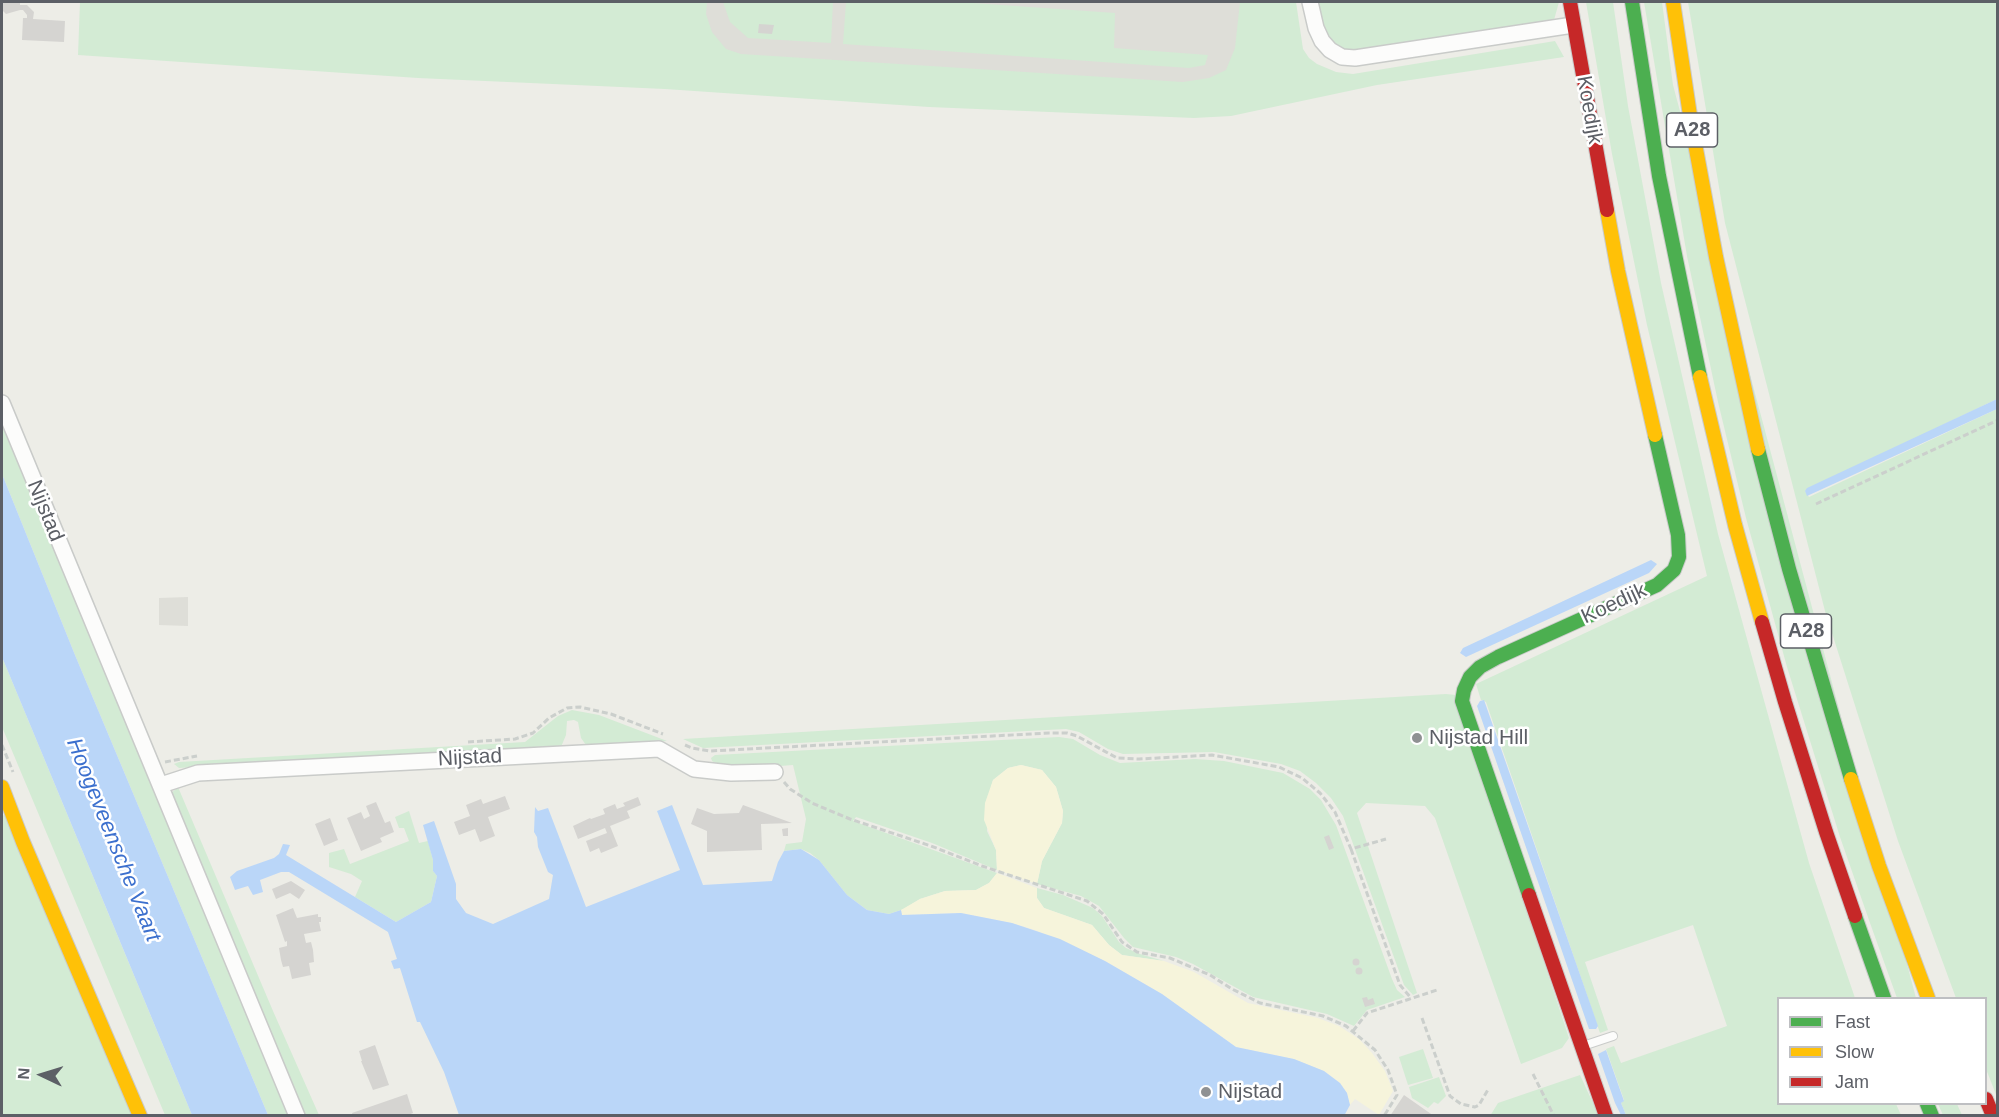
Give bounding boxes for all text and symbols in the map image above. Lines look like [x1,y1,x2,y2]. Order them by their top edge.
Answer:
street label: Koedijk [1571,74,1607,146]
road number: A28 [1666,113,1718,147]
street label: Nijstad [21,477,69,545]
street label: Koedijk [1577,578,1651,630]
road number: A28 [1780,614,1832,648]
place label: Nijstad Hill [1429,725,1528,751]
marker: Nijstad Hill [1410,731,1424,745]
water label: Hoogeveensche Vaart [60,735,166,945]
street label: Nijstad [437,744,503,772]
legend [1777,997,1987,1105]
text: Fast [1835,1012,1870,1032]
text: Slow [1835,1042,1874,1062]
north arrow [12,1045,72,1105]
text: N [15,1067,32,1080]
text: Jam [1835,1072,1869,1092]
place label: Nijstad [1218,1079,1282,1105]
marker: Nijstad [1199,1085,1213,1099]

